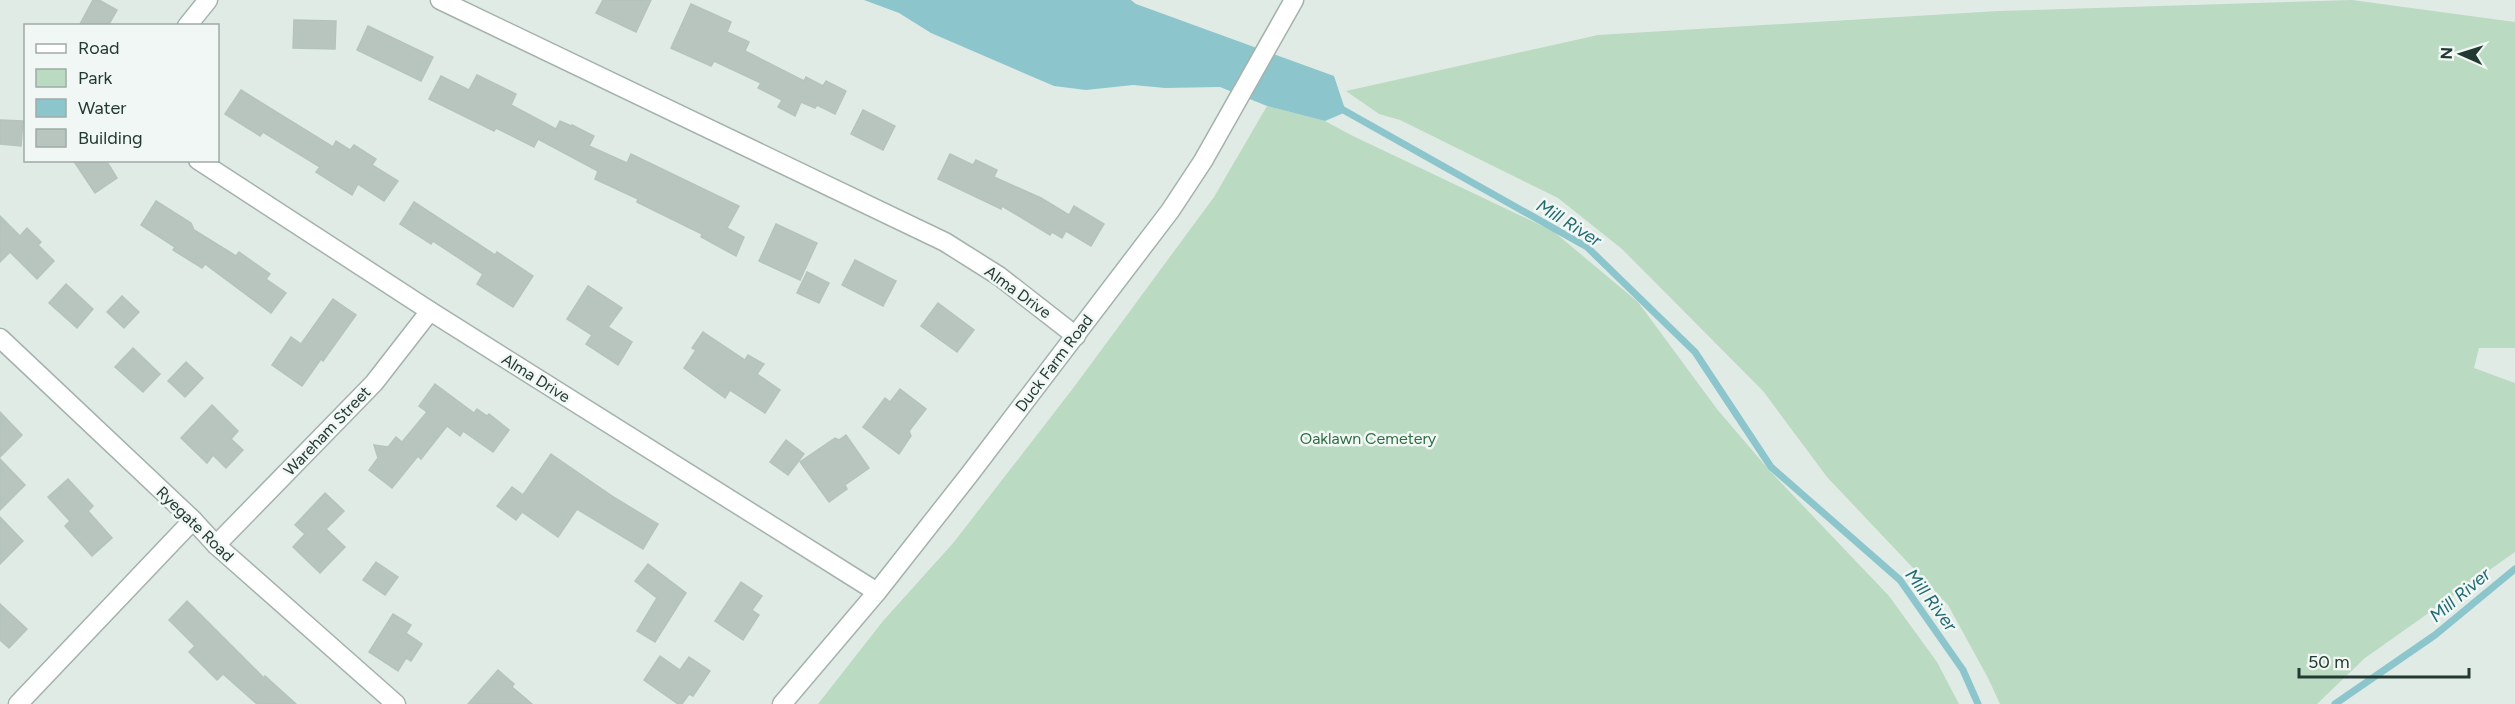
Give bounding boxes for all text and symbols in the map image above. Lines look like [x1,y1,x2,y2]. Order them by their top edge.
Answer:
legend [24,24,219,162]
north arrow [2431,24,2491,84]
text: Road [78,37,119,59]
text: N [2437,47,2456,60]
text: Park [78,67,113,89]
text: Water [78,97,126,119]
text: Building [78,127,143,149]
water label: Mill River [1532,194,1606,252]
street label: Alma Drive [981,262,1055,322]
street label: Duck Farm Road [1011,311,1097,415]
street label: Alma Drive [498,350,574,407]
street label: Wareham Street [280,383,374,479]
park label: Oaklawn Cemetery [1300,429,1437,448]
street label: Ryegate Road [152,482,238,566]
water label: Mill River [2425,563,2495,627]
water label: Mill River [1900,564,1962,636]
scale bar [2299,641,2468,679]
text: 50 m [2308,651,2350,673]

